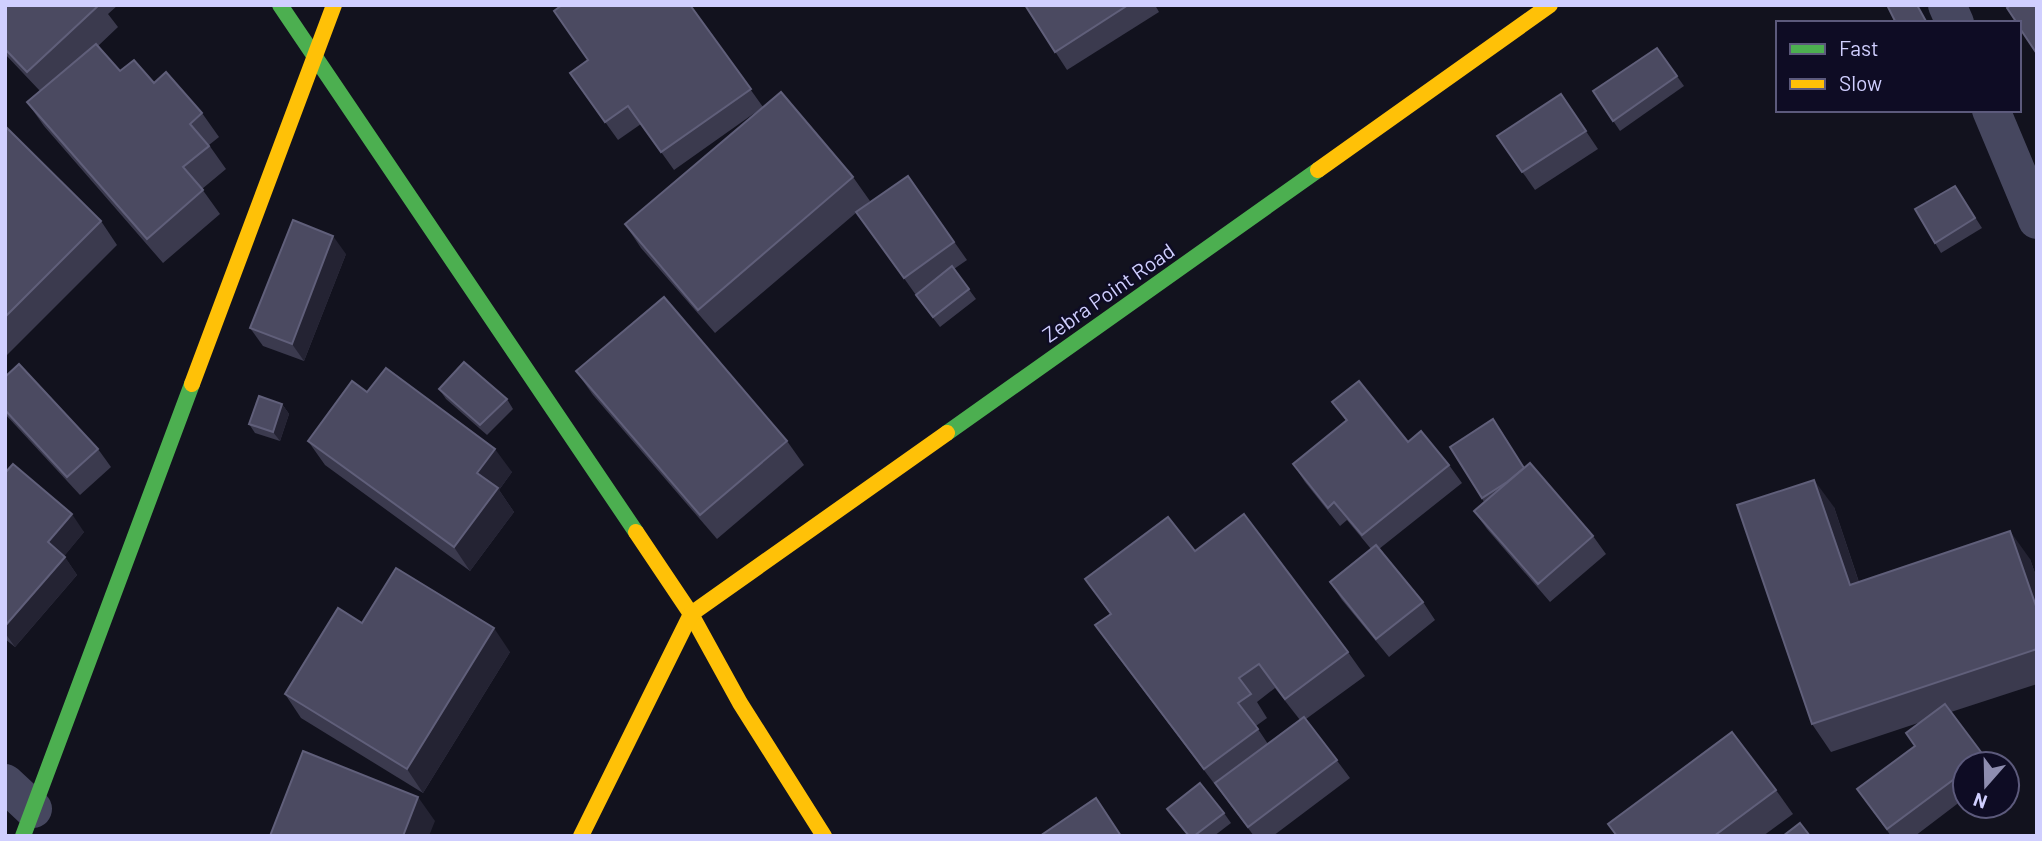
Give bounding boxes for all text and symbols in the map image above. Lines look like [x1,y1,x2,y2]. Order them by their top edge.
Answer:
legend [1776,21,2021,112]
text: Fast [1839,35,1879,60]
text: Slow [1839,70,1882,95]
street label: Zebra Point Road [1037,237,1179,347]
north arrow [1951,750,2021,820]
text: N [1970,788,1990,814]

